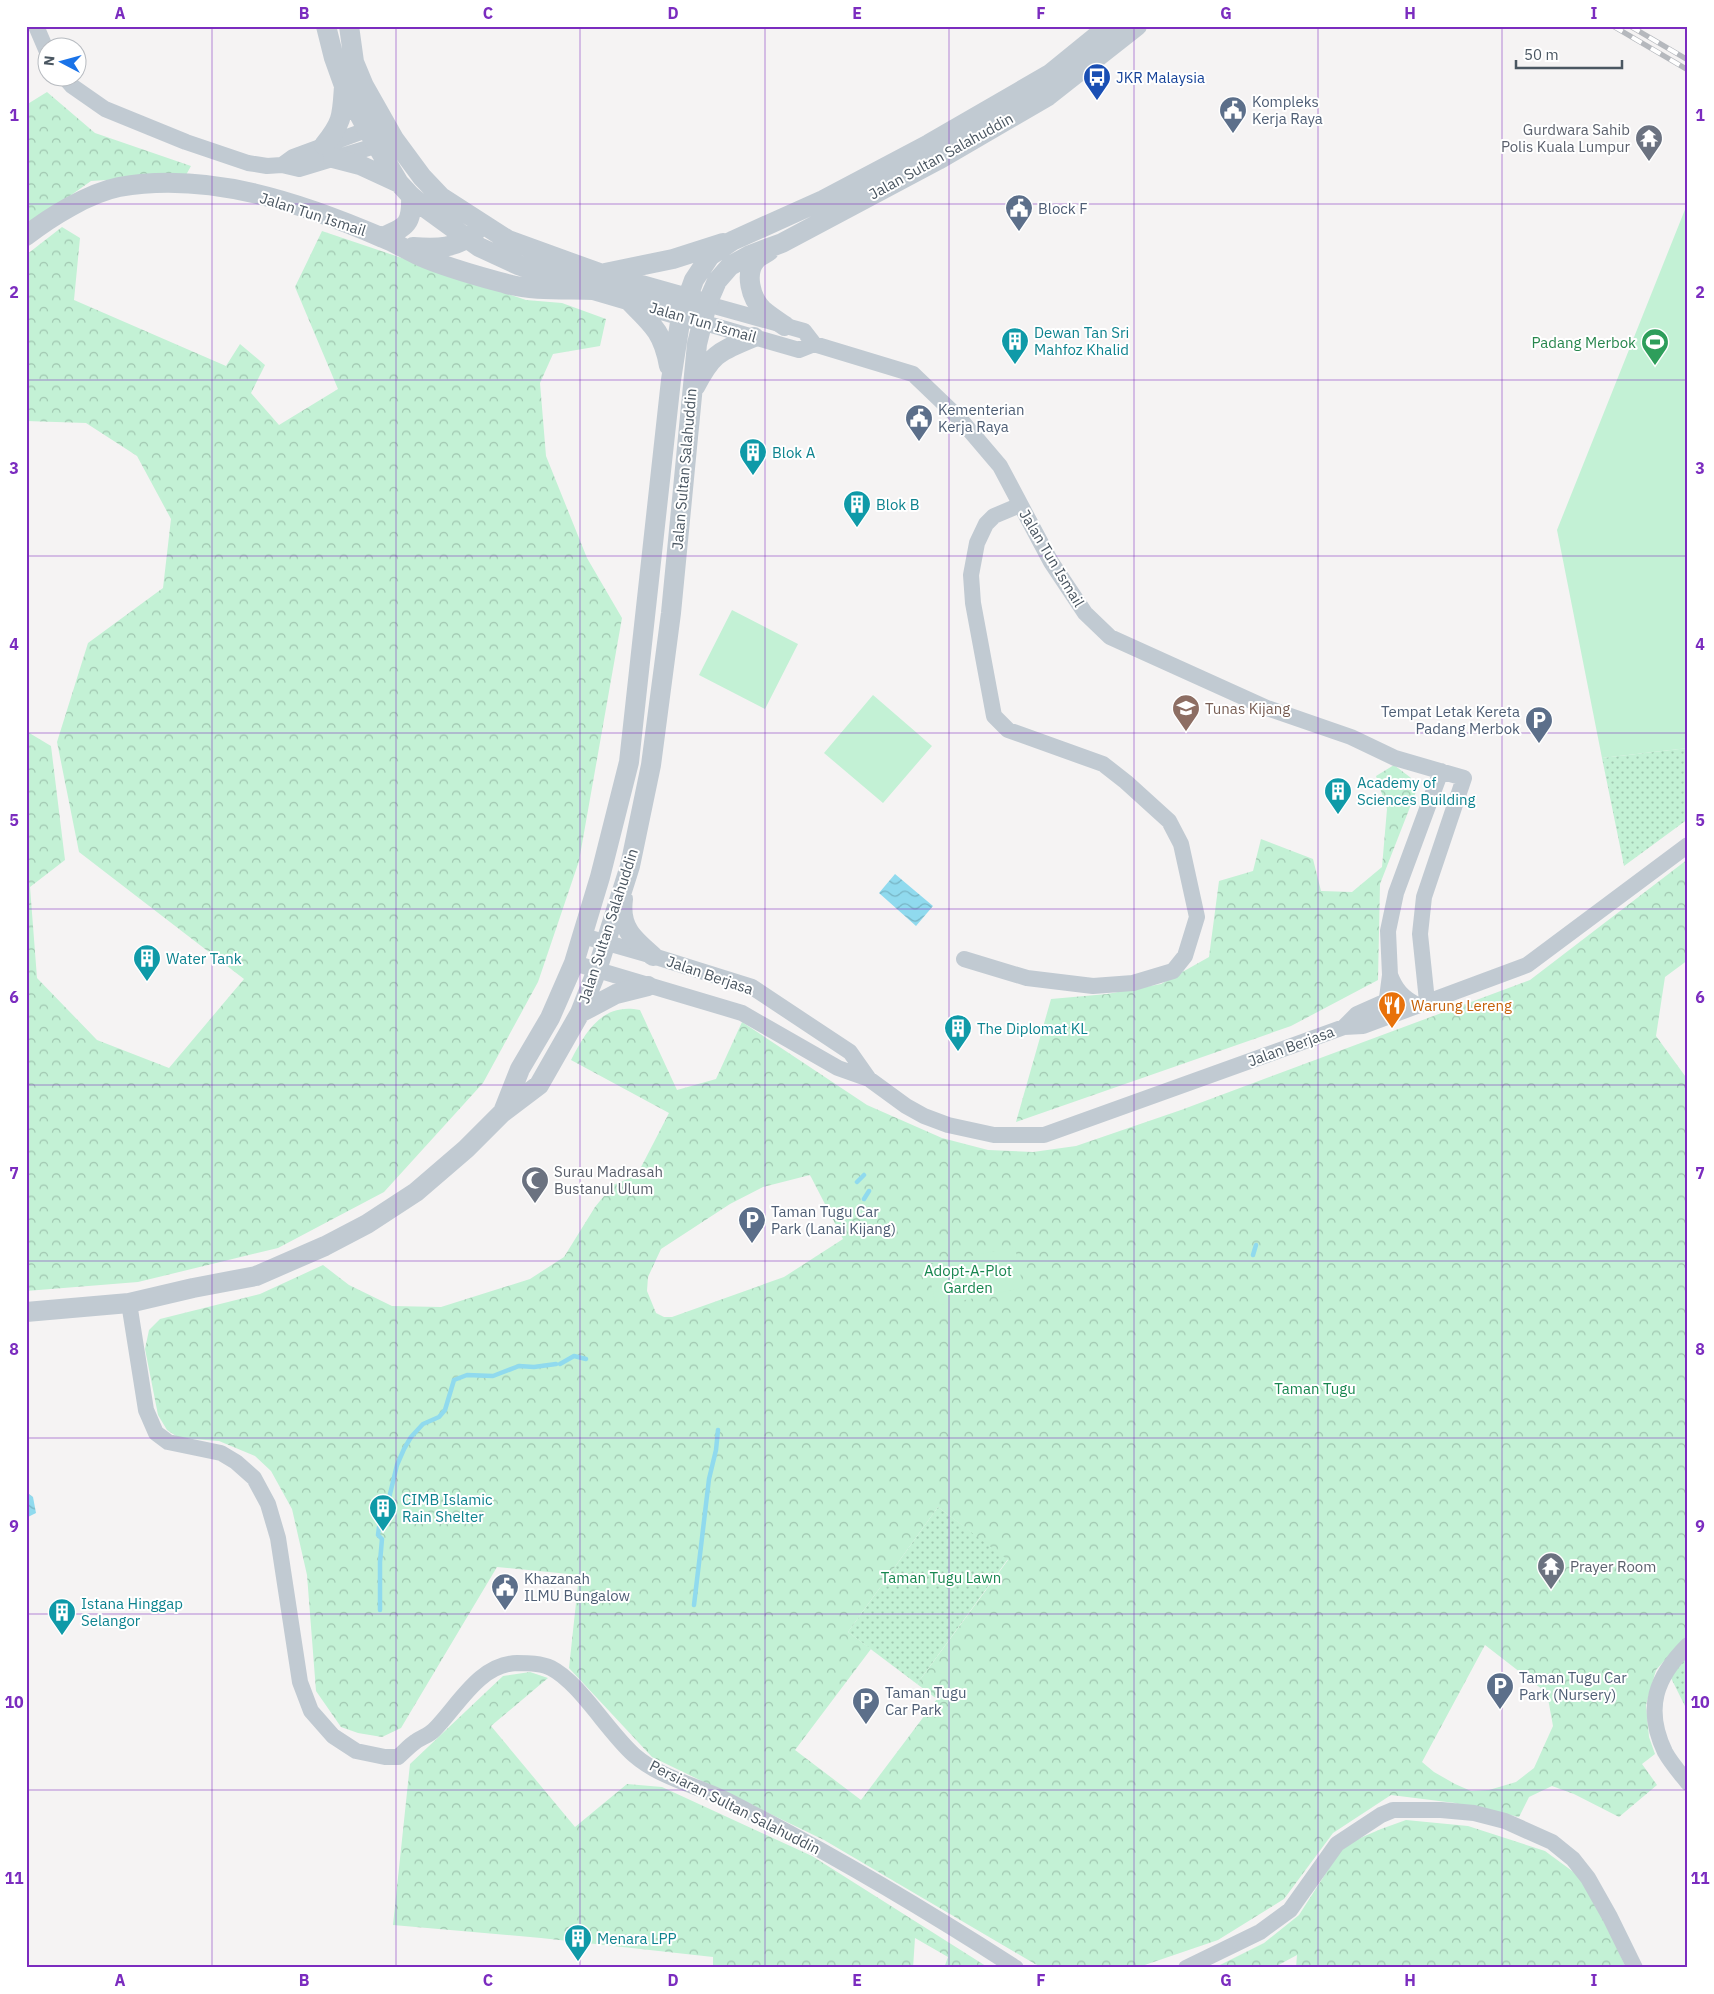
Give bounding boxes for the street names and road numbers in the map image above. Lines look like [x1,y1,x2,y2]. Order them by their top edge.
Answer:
street label: Jalan Sultan Salahuddin [866,108,1016,204]
street label: Jalan Tun Ismail [258,188,368,240]
street label: Jalan Tun Ismail [647,298,759,346]
street label: Jalan Sultan Salahuddin [667,388,701,550]
street label: Jalan Tun Ismail [1015,506,1089,610]
street label: Jalan Sultan Salahuddin [574,846,642,1006]
street label: Jalan Berjasa [664,951,756,999]
street label: Jalan Berjasa [1245,1022,1337,1070]
street label: Persiaran Sultan Salahuddin [646,1756,824,1858]

